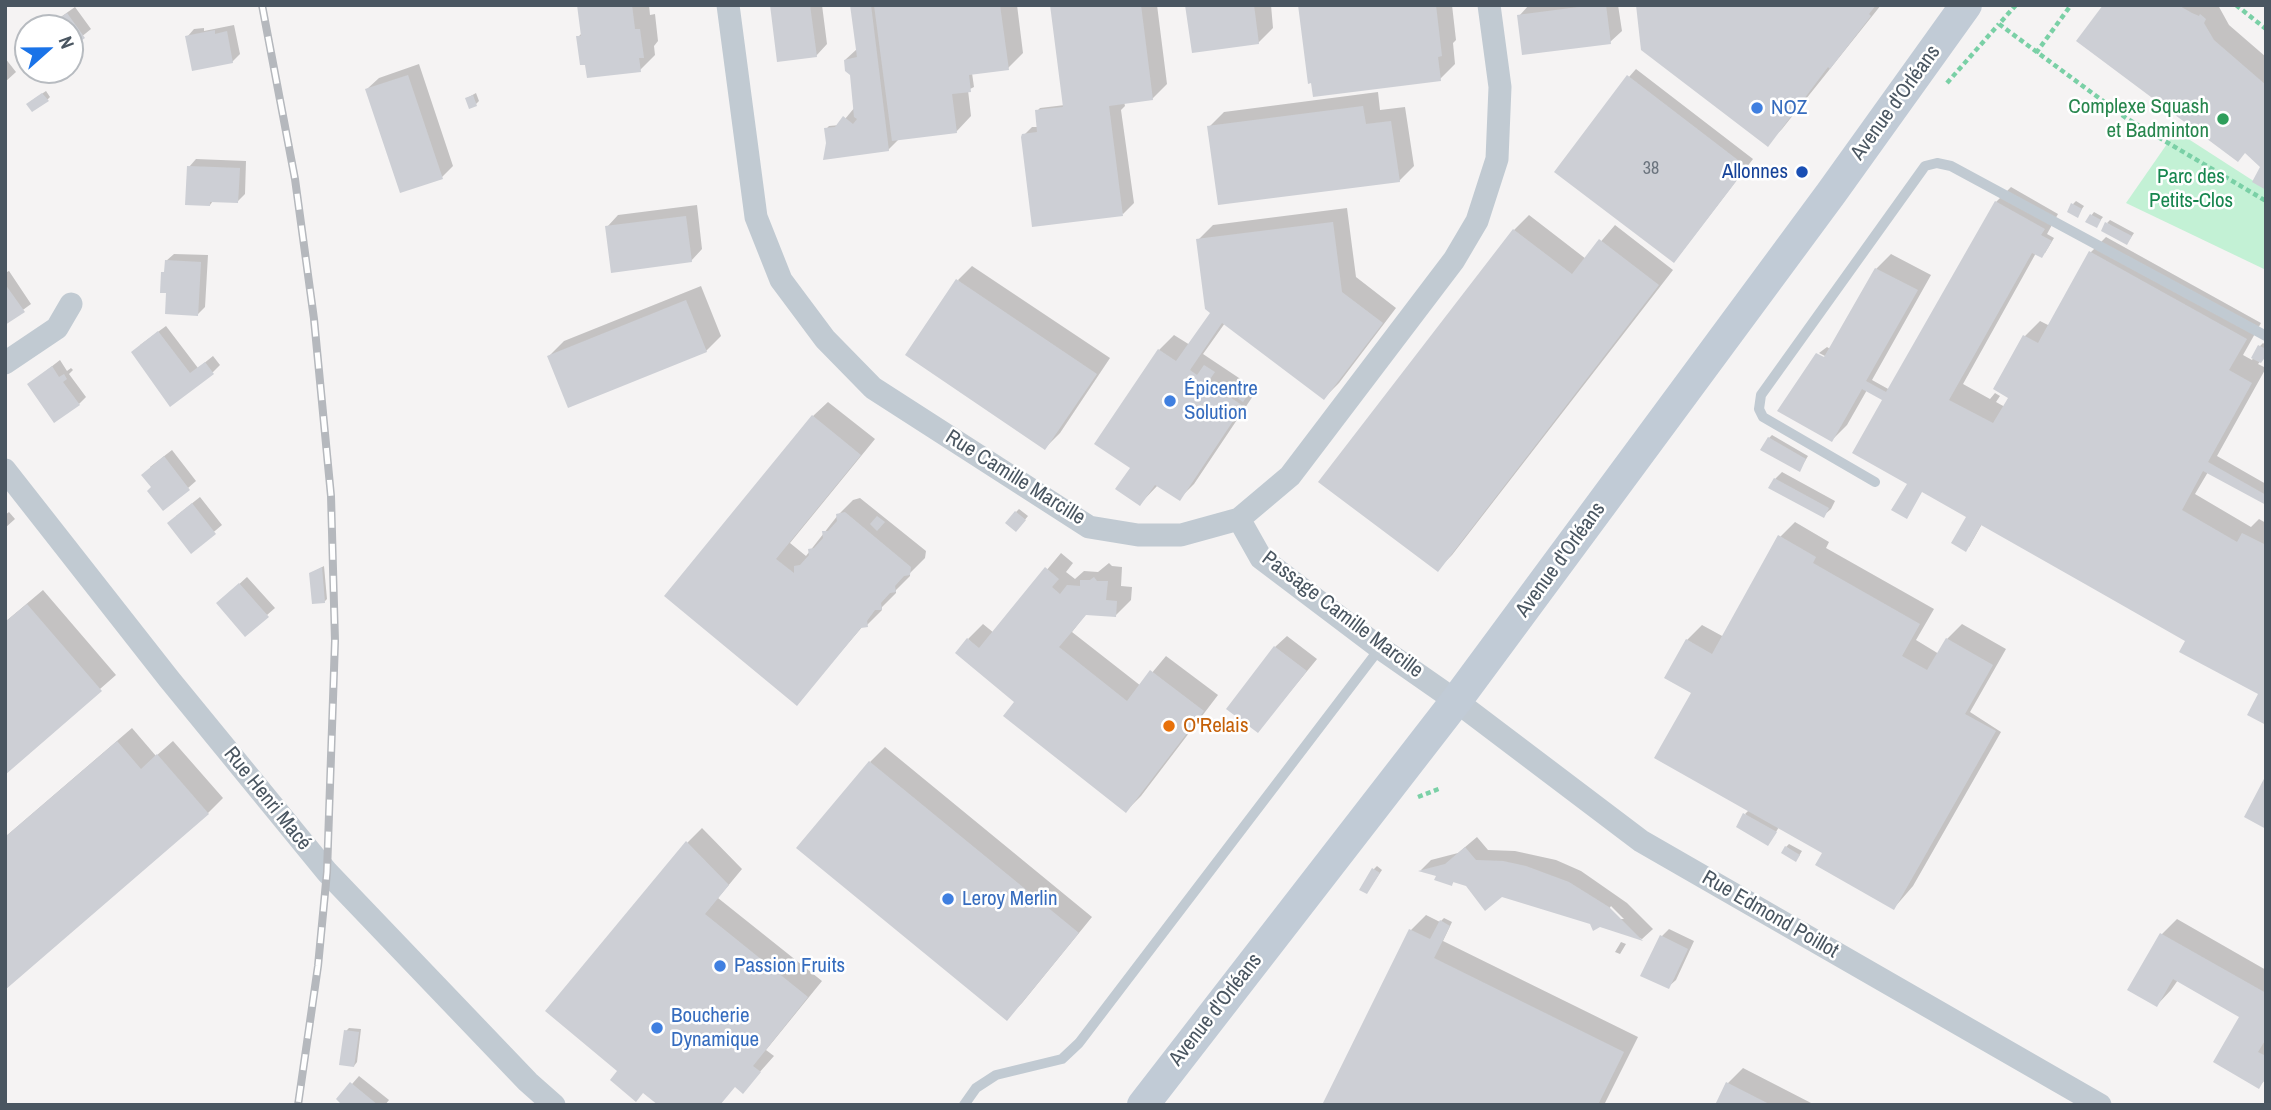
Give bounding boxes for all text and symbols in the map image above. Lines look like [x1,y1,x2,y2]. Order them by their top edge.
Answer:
north arrow [14,14,84,84]
text: N [53,32,81,52]
street label: Avenue d'Orléans [1846,41,1946,165]
place label: Complexe Squash et Badminton [2068,94,2209,144]
place label: NOZ [1771,95,1807,121]
marker: NOZ [1749,100,1765,116]
marker: Complexe Squash et Badminton [2215,111,2231,127]
house number: 38 [1643,158,1659,180]
place label: Allonnes [1722,159,1788,185]
marker: Allonnes [1794,164,1810,180]
park label: Parc des Petits-Clos [2149,164,2233,214]
place label: Épicentre Solution [1184,376,1258,426]
marker: Épicentre Solution [1162,393,1178,409]
street label: Rue Camille Marcille [941,425,1089,531]
street label: Avenue d'Orléans [1511,498,1611,622]
street label: Passage Camille Marcille [1256,546,1428,684]
place label: O'Relais [1183,713,1248,739]
marker: O'Relais [1161,718,1177,734]
street label: Rue Henri Macé [218,742,316,856]
street label: Rue Edmond Poillot [1697,866,1843,964]
place label: Leroy Merlin [962,886,1058,912]
marker: Leroy Merlin [940,891,956,907]
street label: Avenue d'Orléans [1164,949,1268,1071]
place label: Passion Fruits [734,953,845,979]
marker: Passion Fruits [712,958,728,974]
place label: Boucherie Dynamique [671,1003,759,1053]
marker: Boucherie Dynamique [649,1020,665,1036]

